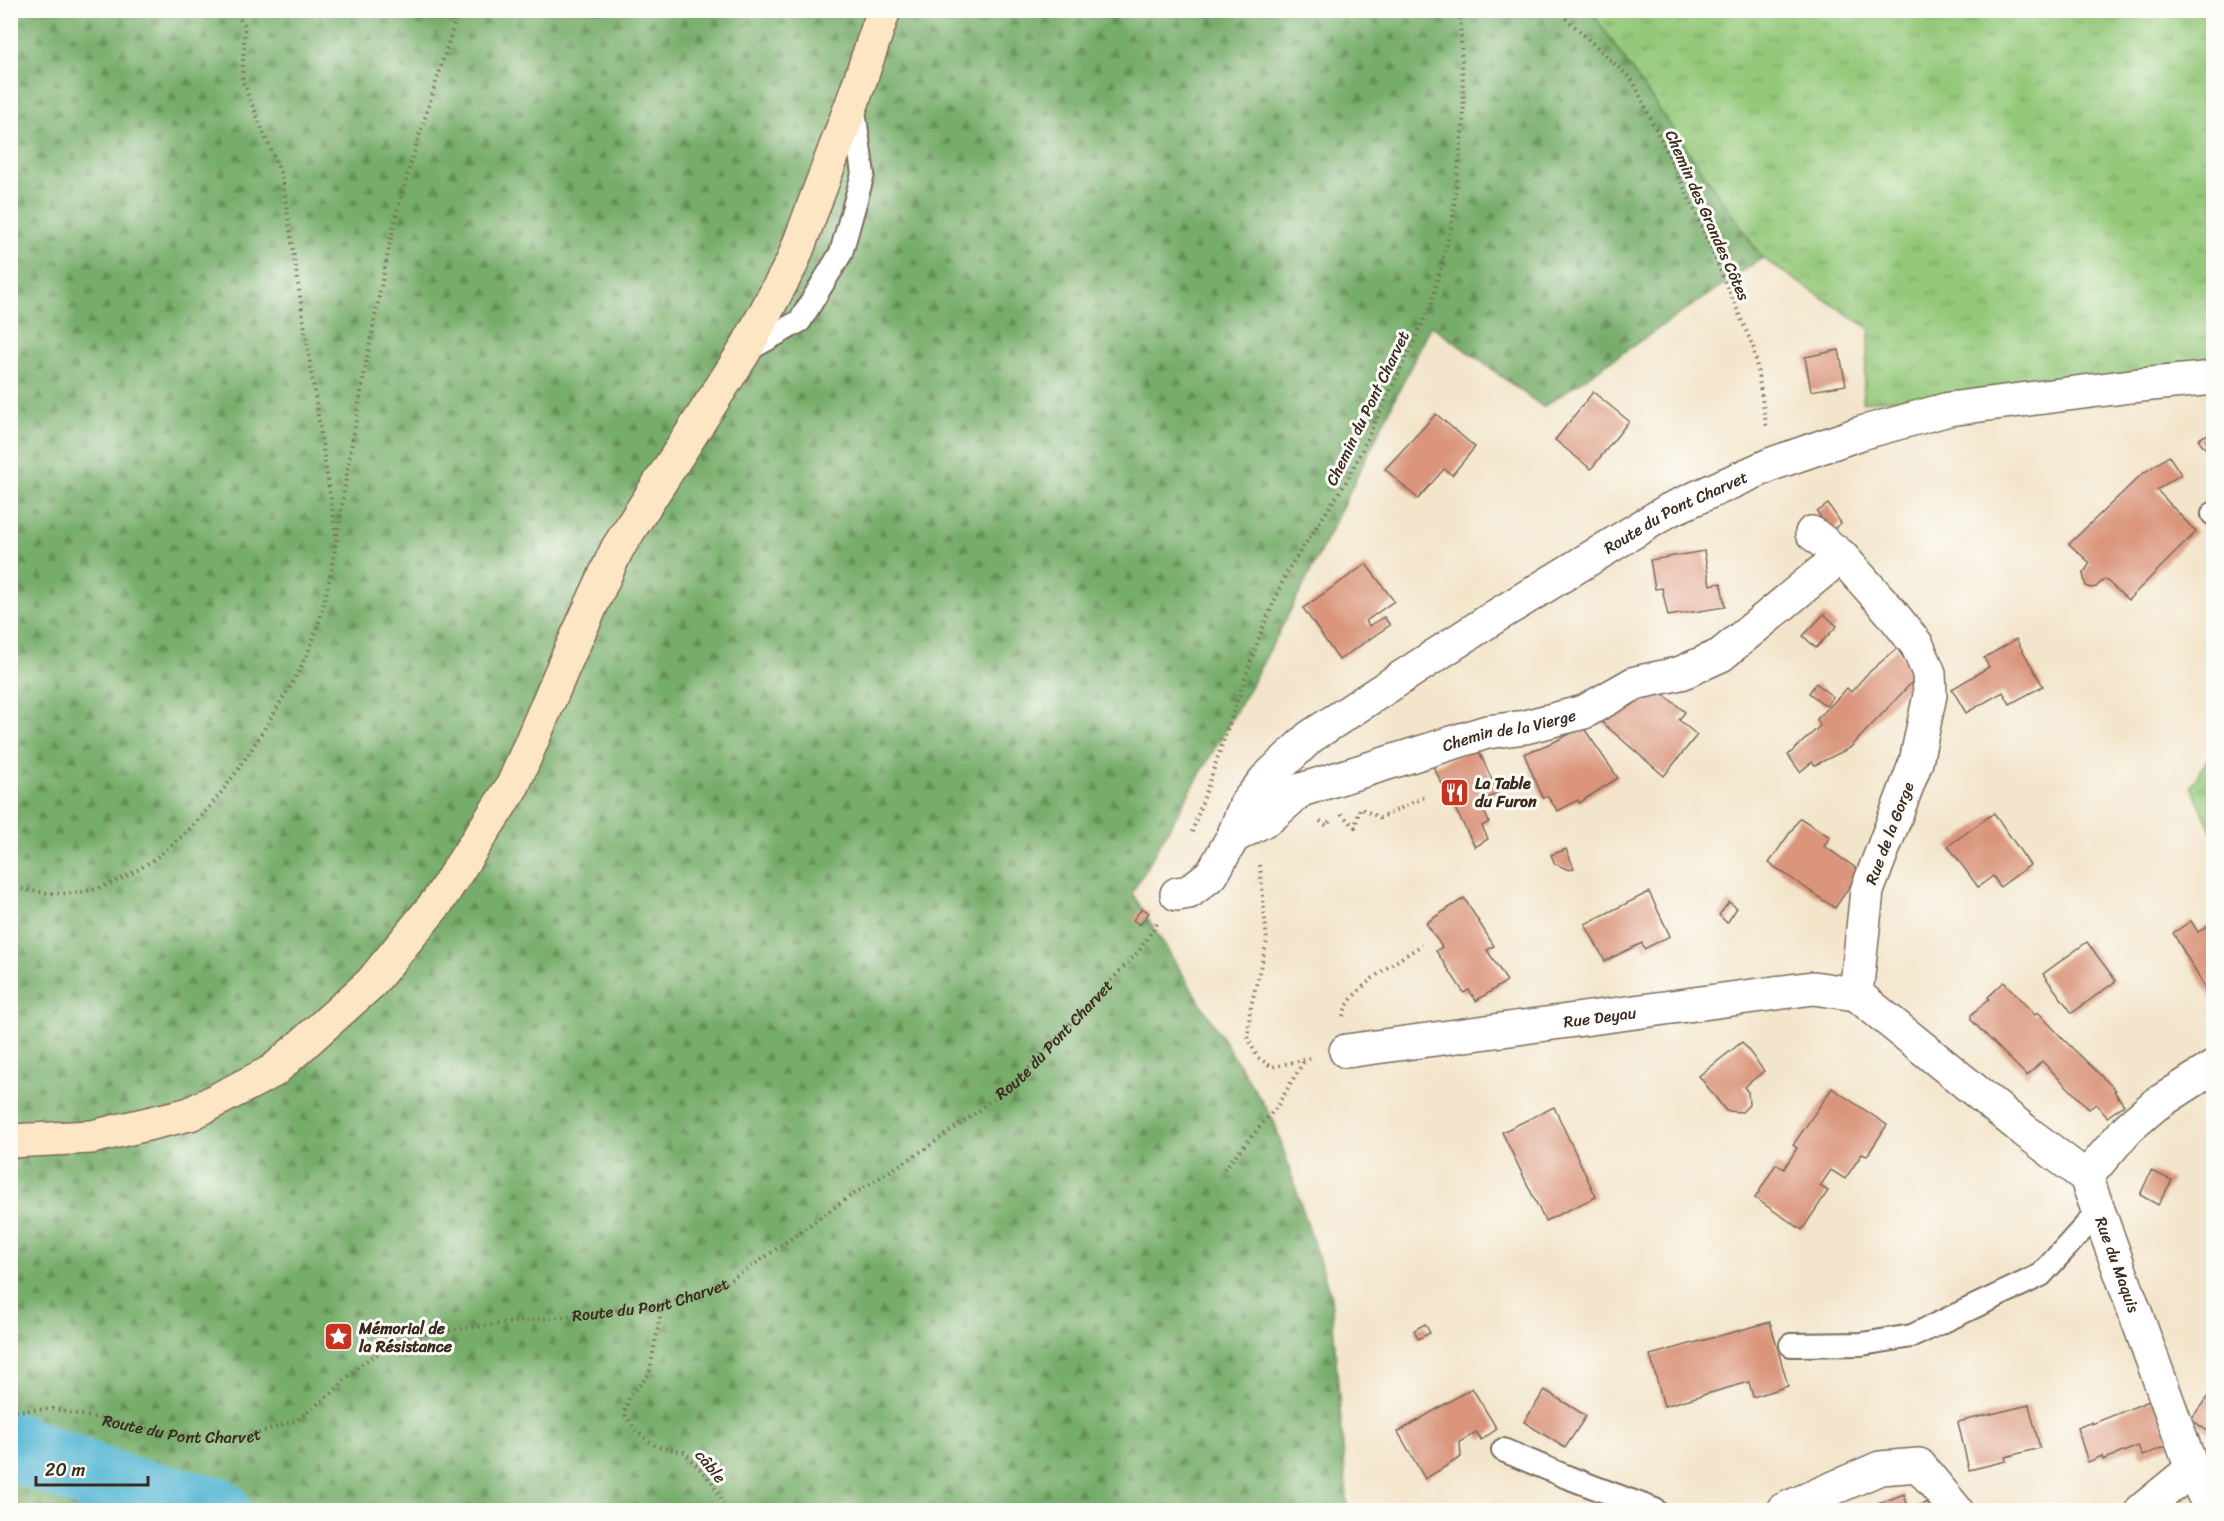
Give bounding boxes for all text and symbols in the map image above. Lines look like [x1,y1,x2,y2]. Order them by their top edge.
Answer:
street label: Chemin des Grandes Côtes [1657,125,1759,306]
street label: Chemin du Pont Charvet [1317,326,1418,491]
street label: Route du Pont Charvet [1598,463,1753,562]
street label: Chemin de la Vierge [1438,701,1579,760]
place label: La Table du Furon [1475,769,1537,816]
restaurant icon: La Table du Furon [1438,776,1470,808]
street label: Rue de la Gorge [1857,777,1922,889]
street label: Route du Pont Charvet [988,973,1120,1107]
street label: Rue Deyau [1562,998,1638,1037]
street label: Rue du Maquis [2087,1212,2148,1317]
street label: Route du Pont Charvet [570,1270,735,1330]
place label: Mémorial de la Résistance [358,1314,453,1361]
place icon: Mémorial de la Résistance [322,1321,354,1353]
street label: Route du Pont Charvet [100,1406,265,1452]
street label: câble [688,1443,734,1490]
scale bar [36,1449,148,1487]
text: 20 m [45,1454,85,1486]

